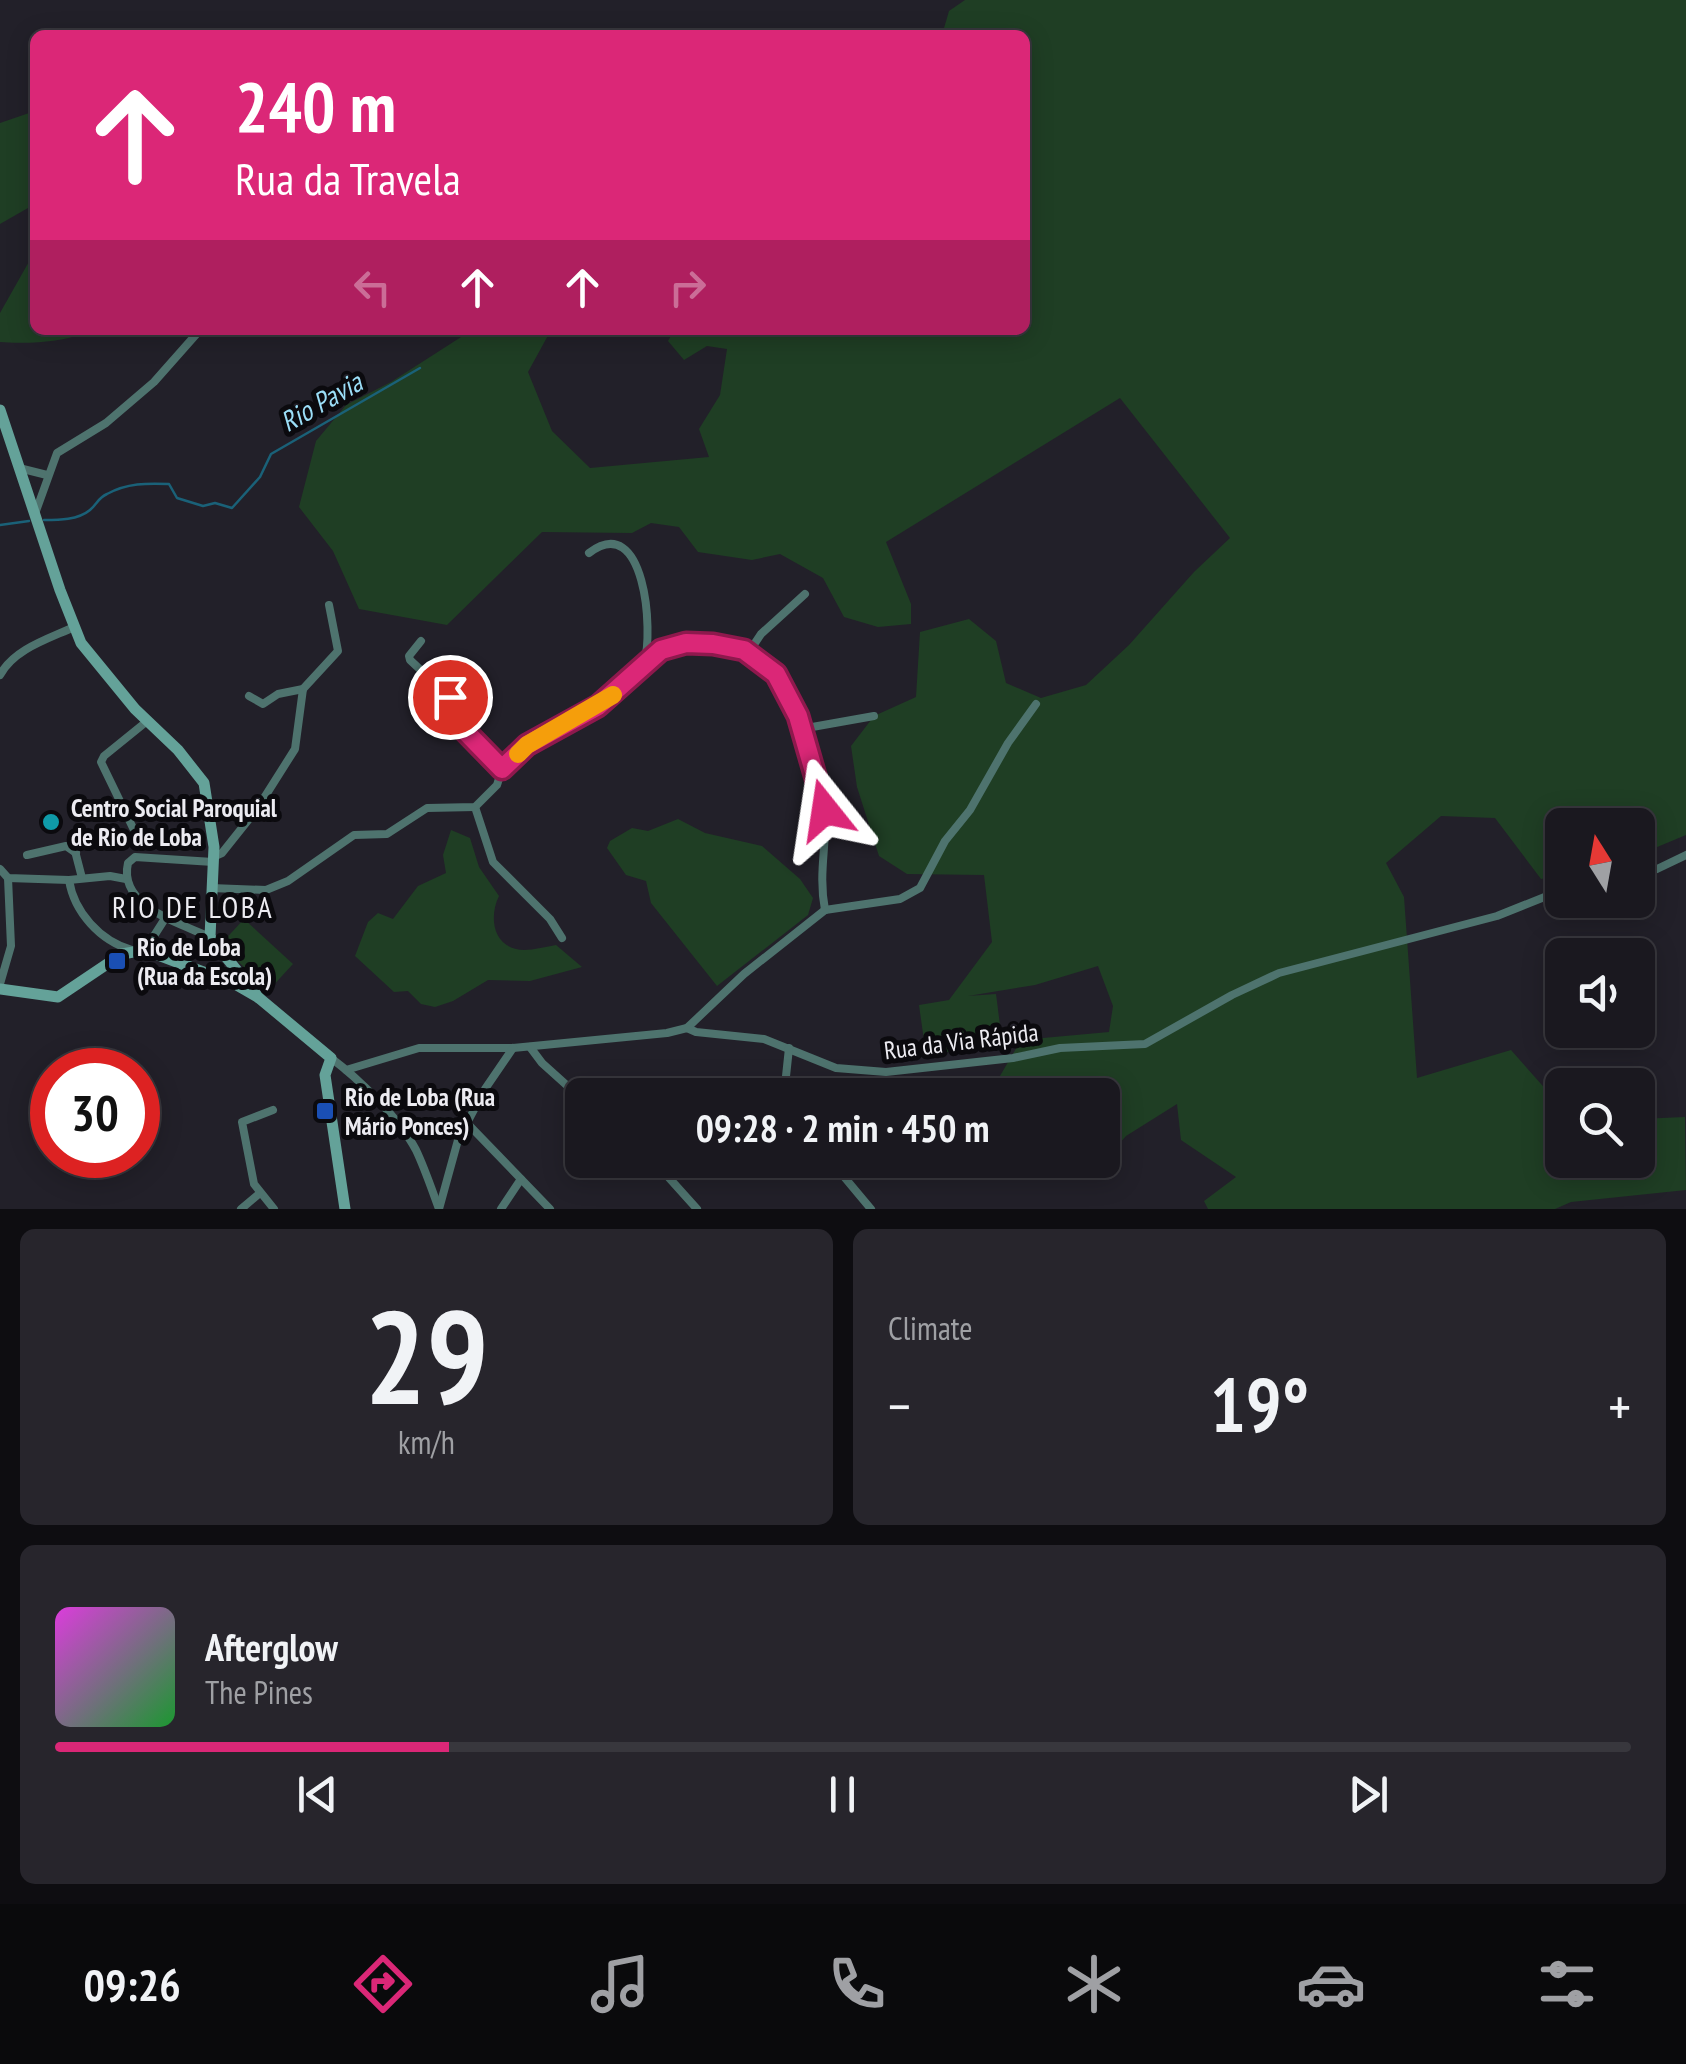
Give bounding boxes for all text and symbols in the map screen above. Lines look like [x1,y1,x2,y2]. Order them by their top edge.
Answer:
text: 240 m [235,61,396,151]
icon: ahead [70,70,200,200]
text: Rua da Travela [235,149,461,207]
icon: left [345,260,400,315]
icon: ahead [450,260,505,315]
icon: ahead [555,260,610,315]
icon: right [660,260,715,315]
water label: Rio Pavia [273,362,370,440]
pin [408,655,493,740]
icon: arrive [423,670,478,725]
position arrow [773,758,877,862]
place label: Centro Social Paroquial de Rio de Loba [71,792,278,853]
north arrow [1545,808,1655,918]
map controls [1545,808,1655,1178]
marker: Centro Social Paroquial de Rio de Loba [40,811,62,833]
district label: RIO DE LOBA [112,887,274,926]
place label: Rio de Loba (Rua da Escola) [137,931,272,992]
button: sound [1545,938,1655,1048]
marker: Rio de Loba (Rua da Escola) [106,950,128,972]
street label: Rua da Via Rápida [882,1016,1040,1066]
speed limit sign: 30 [30,1048,160,1178]
button: search [1545,1068,1655,1178]
place label: Rio de Loba (Rua Mário Ponces) [345,1081,495,1142]
marker: Rio de Loba (Rua Mário Ponces) [314,1100,336,1122]
text: 09:28 · 2 min · 450 m [696,1103,989,1152]
text: 29 [364,1272,489,1440]
text: Climate [888,1307,972,1349]
text: 19° [1210,1356,1309,1453]
text: − [888,1370,911,1441]
text: + [1608,1370,1631,1441]
text: km/h [398,1421,455,1463]
text: Afterglow [205,1622,338,1671]
text: The Pines [205,1671,313,1713]
icon: previous [290,1767,345,1822]
icon: pause [815,1767,870,1822]
icon: next [1341,1767,1396,1822]
icon: directions [348,1949,418,2019]
icon: music [585,1949,655,2019]
icon: phone [822,1949,892,2019]
icon: climate [1059,1949,1129,2019]
icon: car [1296,1949,1366,2019]
icon: filters [1532,1949,1602,2019]
text: 09:26 [83,1955,181,2013]

